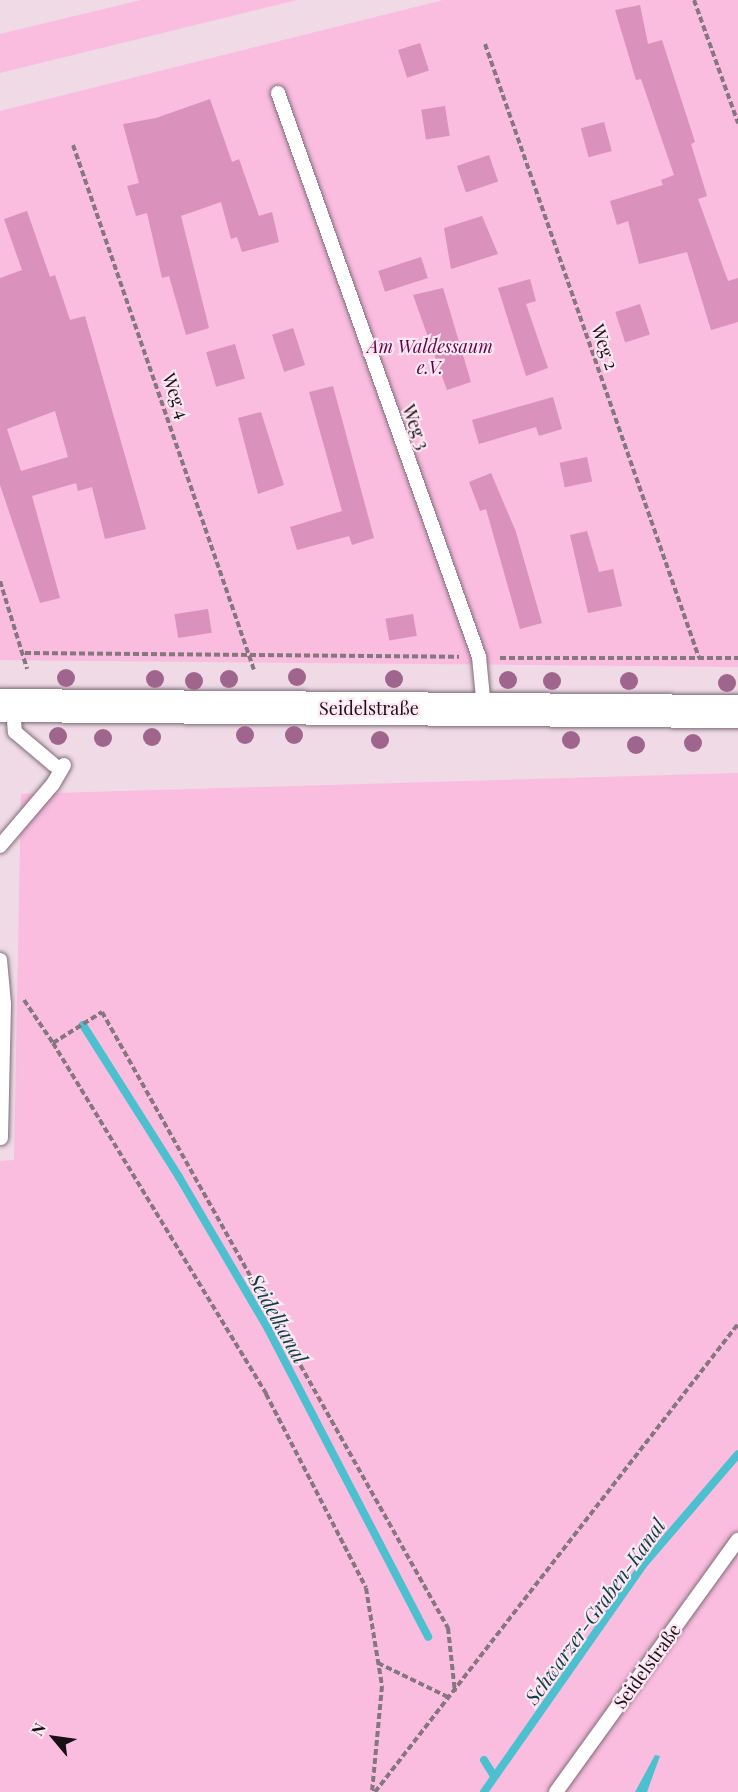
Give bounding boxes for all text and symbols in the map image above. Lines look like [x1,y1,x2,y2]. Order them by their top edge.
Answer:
street label: Weg 2 [587,321,623,373]
park label: Am Waldessaum e.V. [367,336,493,378]
street label: Weg 4 [158,370,194,422]
street label: Weg 3 [398,402,434,452]
street label: Seidelstraße [319,697,419,719]
water label: Seidelkanal [245,1269,313,1367]
water label: Schwarzer-Graben-Kanal [519,1514,669,1708]
street label: Seidelstraße [609,1619,685,1713]
north arrow [24,1708,84,1768]
text: N [26,1719,50,1739]

